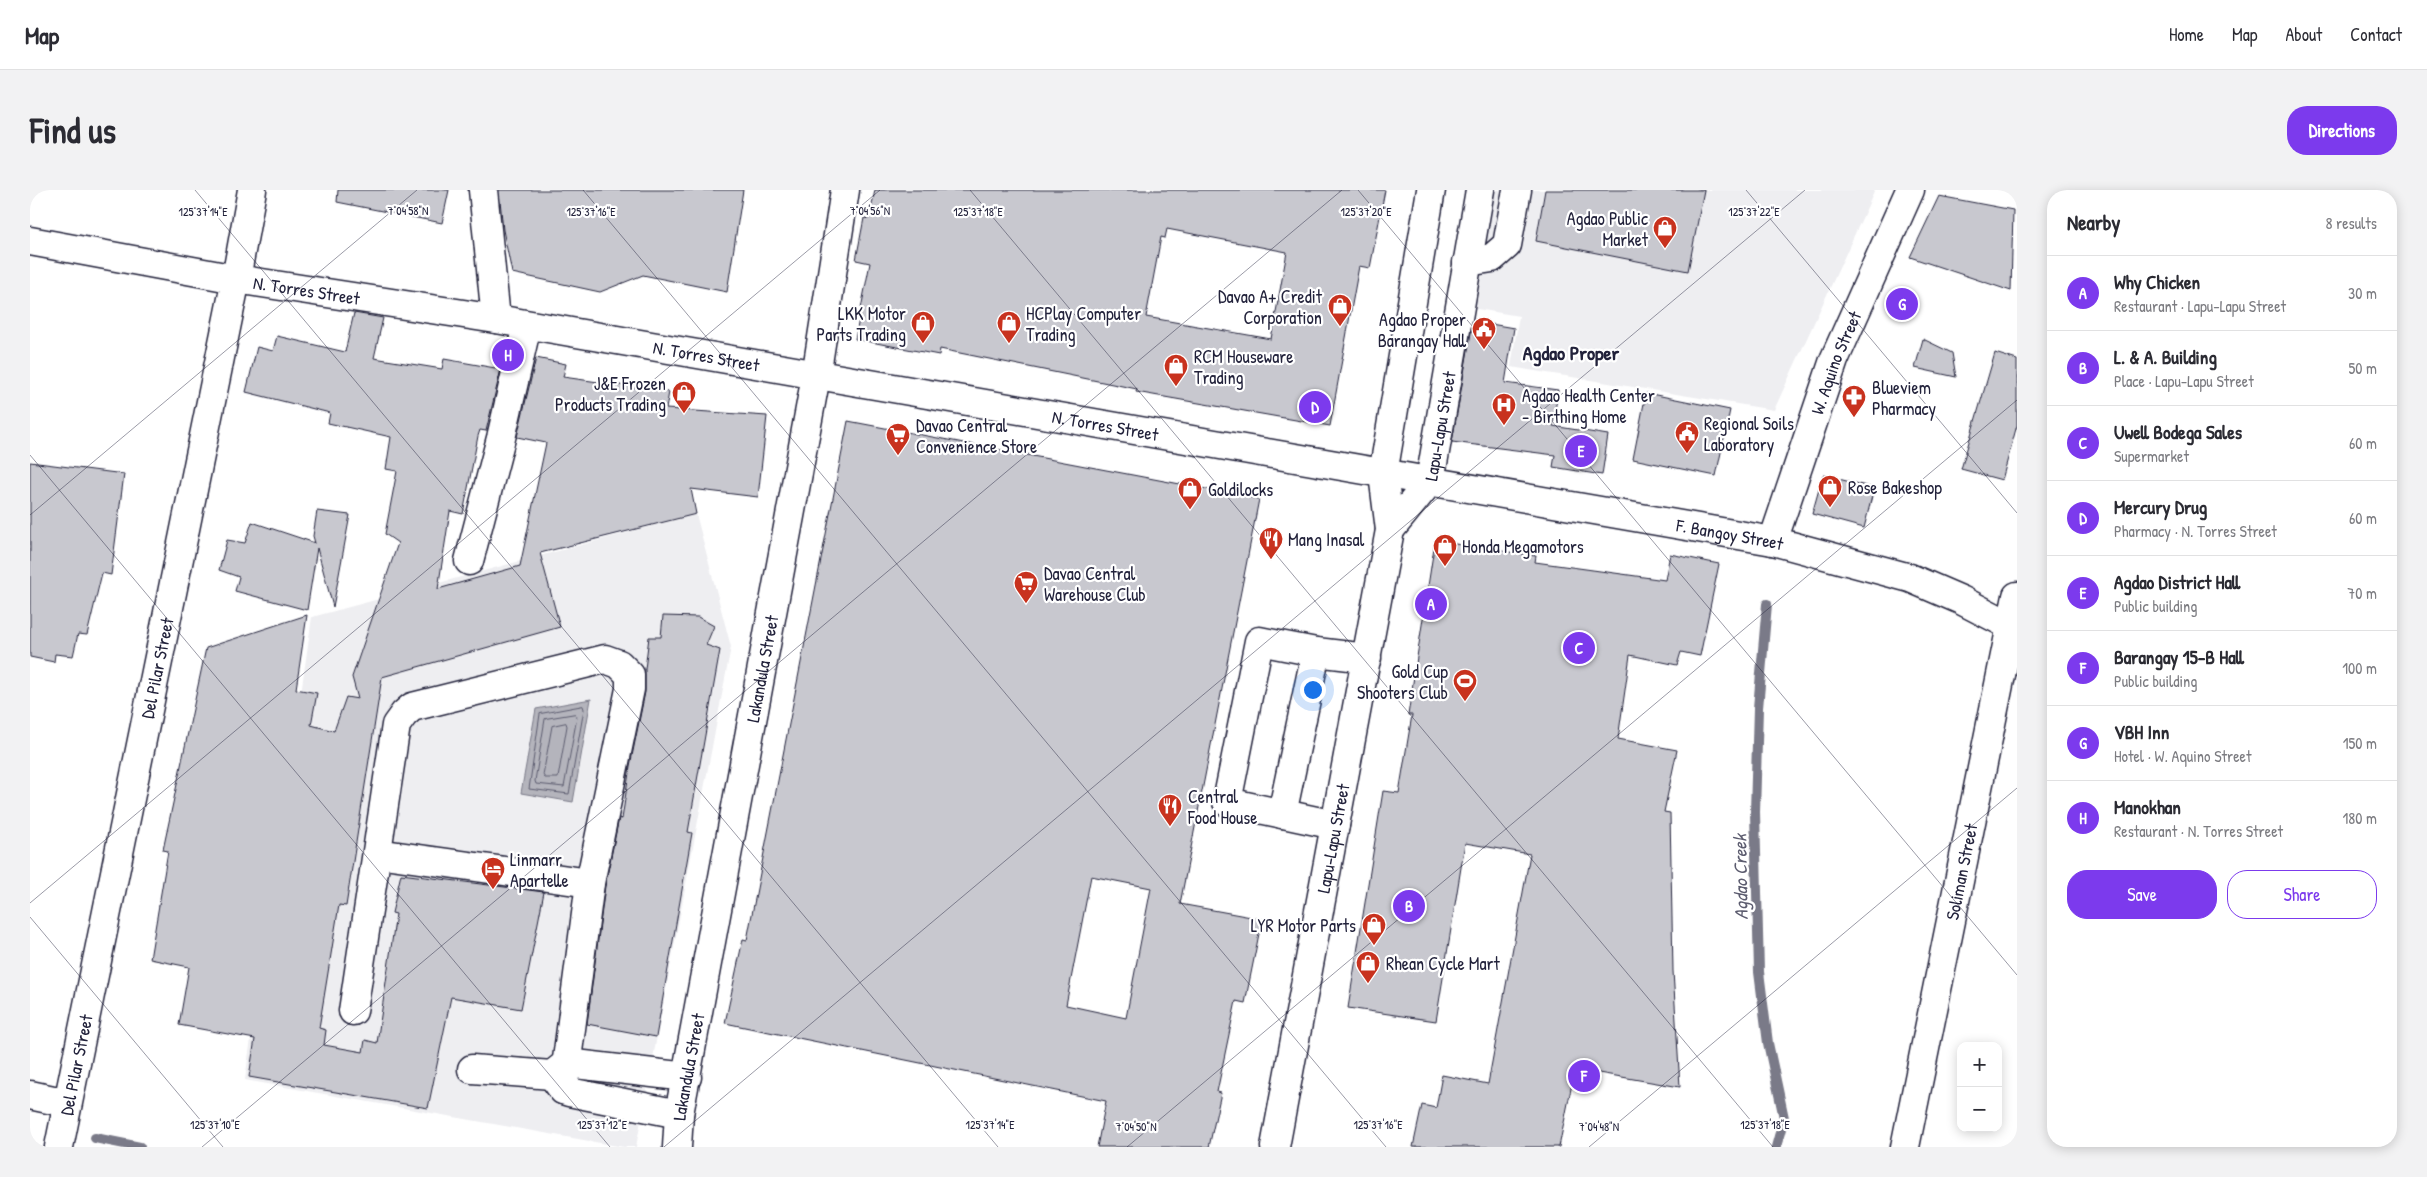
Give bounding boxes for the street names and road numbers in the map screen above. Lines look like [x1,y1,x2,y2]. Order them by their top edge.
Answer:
street label: N. Torres Street [252,269,362,311]
street label: W. Aquino Street [1804,306,1867,418]
street label: N. Torres Street [651,334,762,377]
street label: Lapu-Lapu Street [1418,369,1461,483]
street label: N. Torres Street [1050,403,1161,447]
street label: F. Bangoy Street [1674,512,1787,556]
street label: Lakandula Street [739,612,784,724]
street label: Del Pilar Street [134,614,179,720]
street label: Lapu-Lapu Street [1310,781,1355,895]
street label: Soliman Street [1939,820,1983,922]
street label: Lakandula Street [666,1010,710,1121]
street label: Del Pilar Street [53,1011,98,1117]

